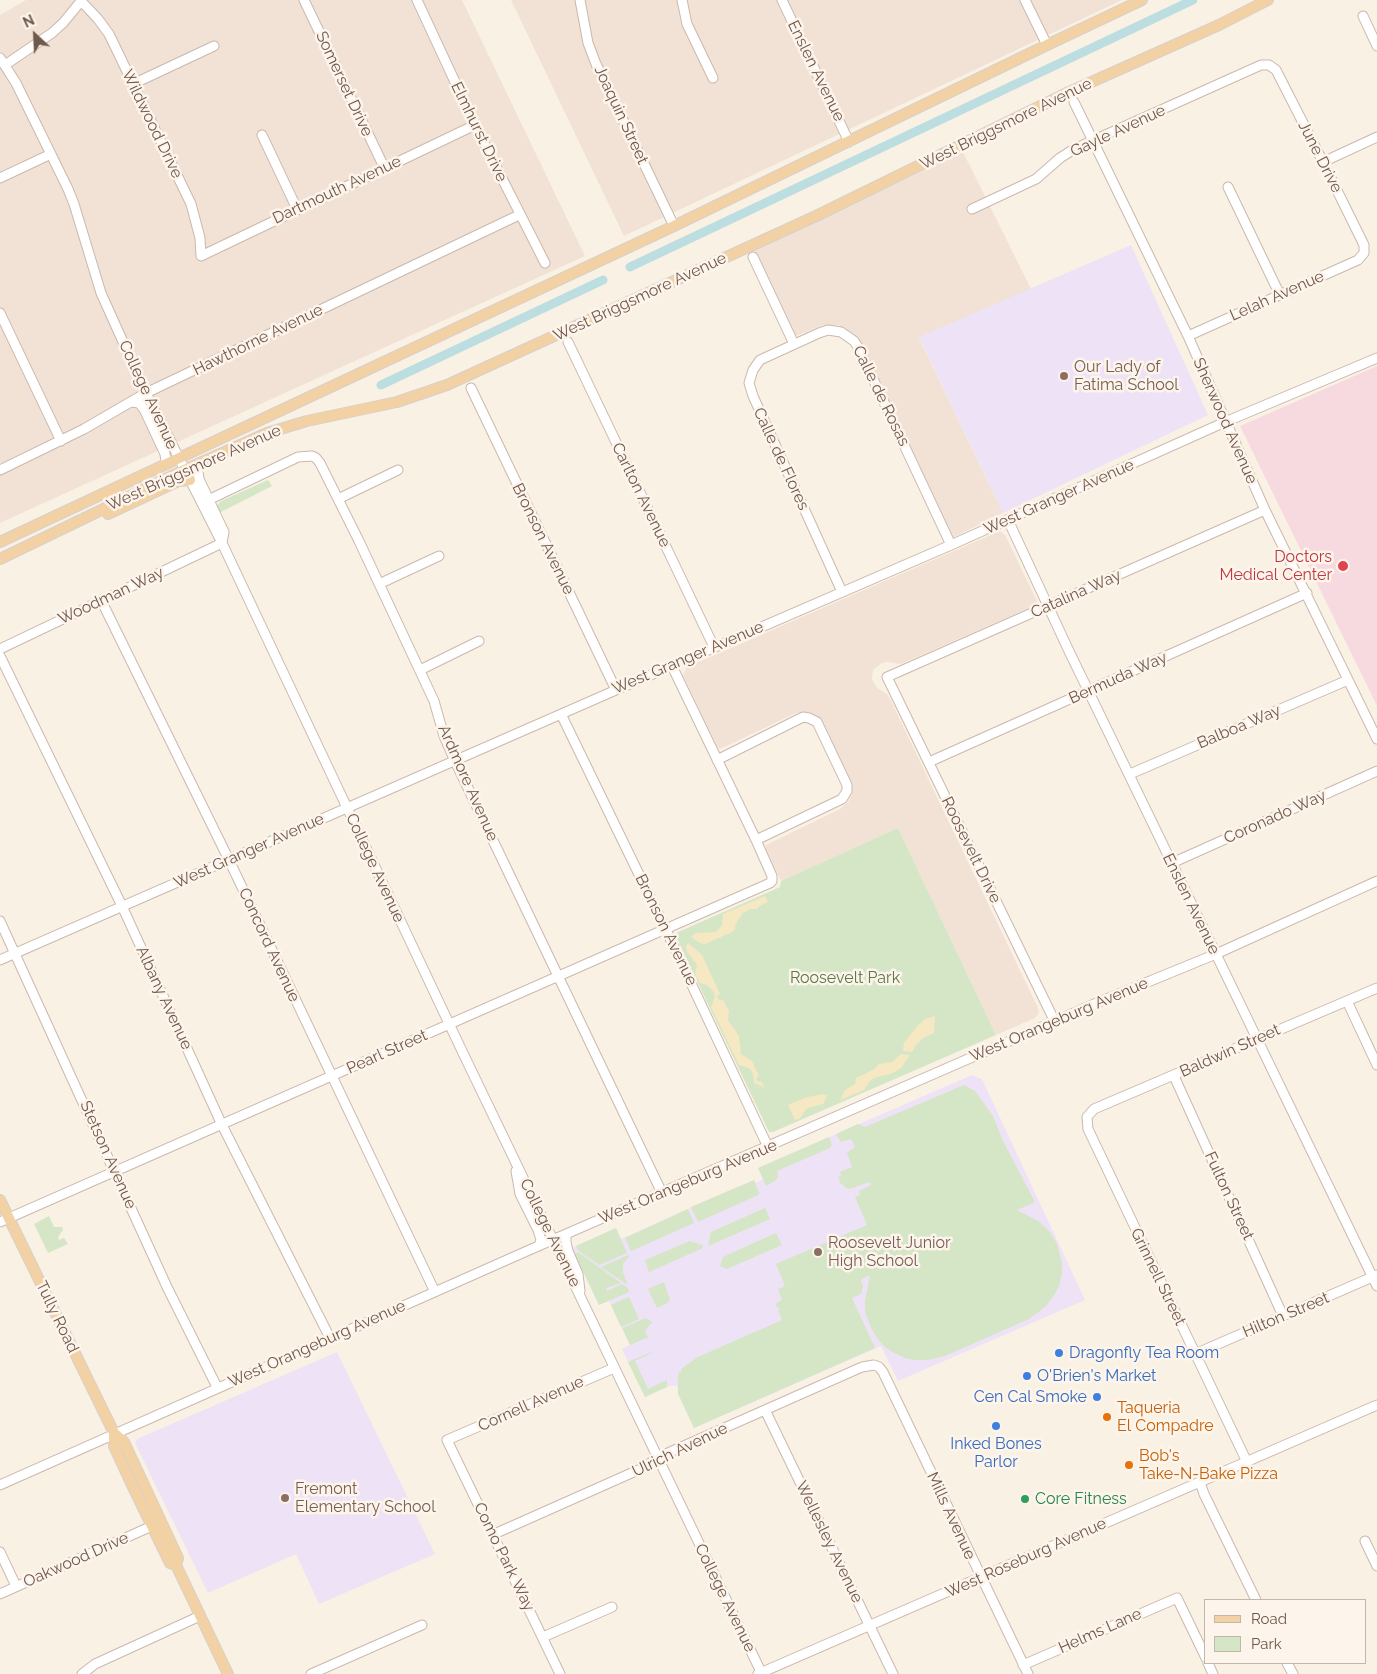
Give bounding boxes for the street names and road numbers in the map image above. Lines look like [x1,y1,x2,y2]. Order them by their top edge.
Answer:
street label: Enslen Avenue [783,17,849,125]
street label: Somerset Drive [311,28,377,140]
street label: Joaquin Street [590,63,652,167]
street label: Wildwood Drive [117,67,187,181]
street label: West Briggsmore Avenue [917,74,1095,174]
street label: Elmhurst Drive [447,79,511,185]
street label: Gayle Avenue [1067,101,1169,161]
street label: June Drive [1294,118,1346,196]
street label: Dartmouth Avenue [270,152,404,228]
street label: West Briggsmore Avenue [550,248,730,346]
street label: Lelah Avenue [1227,267,1327,325]
street label: Hawthorne Avenue [190,300,326,380]
street label: College Avenue [114,337,182,453]
street label: Calle de Rosas [848,343,914,449]
street label: Sherwood Avenue [1189,355,1261,487]
street label: Calle de Flores [749,405,813,513]
street label: West Briggsmore Avenue [104,421,284,515]
street label: Carlton Avenue [607,440,675,550]
street label: West Granger Avenue [981,455,1137,539]
street label: Bronson Avenue [508,480,578,598]
street label: Woodman Way [55,563,167,629]
street label: Catalina Way [1028,566,1124,622]
street label: West Granger Avenue [609,617,767,699]
street label: Bermuda Way [1066,648,1170,708]
street label: Balboa Way [1194,701,1284,753]
street label: Ardmore Avenue [434,722,502,844]
street label: Coronado Way [1221,786,1329,848]
street label: Roosevelt Drive [937,794,1005,906]
street label: West Granger Avenue [171,809,327,893]
street label: College Avenue [341,810,409,926]
street label: Enslen Avenue [1158,850,1224,958]
street label: Bronson Avenue [631,871,701,989]
street label: Concord Avenue [234,885,304,1005]
street label: Albany Avenue [132,943,196,1053]
street label: West Orangeburg Avenue [967,974,1151,1066]
street label: Baldwin Street [1177,1020,1283,1082]
street label: Pearl Street [344,1026,430,1078]
street label: Stetson Avenue [76,1098,140,1212]
street label: West Orangeburg Avenue [596,1136,780,1228]
street label: Fulton Street [1200,1149,1258,1243]
street label: College Avenue [515,1176,585,1290]
street label: Grinnell Street [1126,1225,1190,1329]
street label: Tully Road [31,1278,83,1356]
street label: Hilton Street [1240,1288,1332,1342]
street label: West Orangeburg Avenue [225,1296,409,1392]
street label: Cornell Avenue [475,1372,587,1436]
street label: Ulrich Avenue [629,1419,731,1481]
street label: Mills Avenue [922,1469,980,1563]
street label: Wellesley Avenue [791,1478,867,1606]
street label: Como Park Way [469,1499,539,1615]
street label: West Roseburg Avenue [943,1514,1109,1602]
street label: Oakwood Drive [20,1528,132,1592]
street label: College Avenue [690,1541,760,1655]
street label: Helms Lane [1056,1604,1144,1658]

